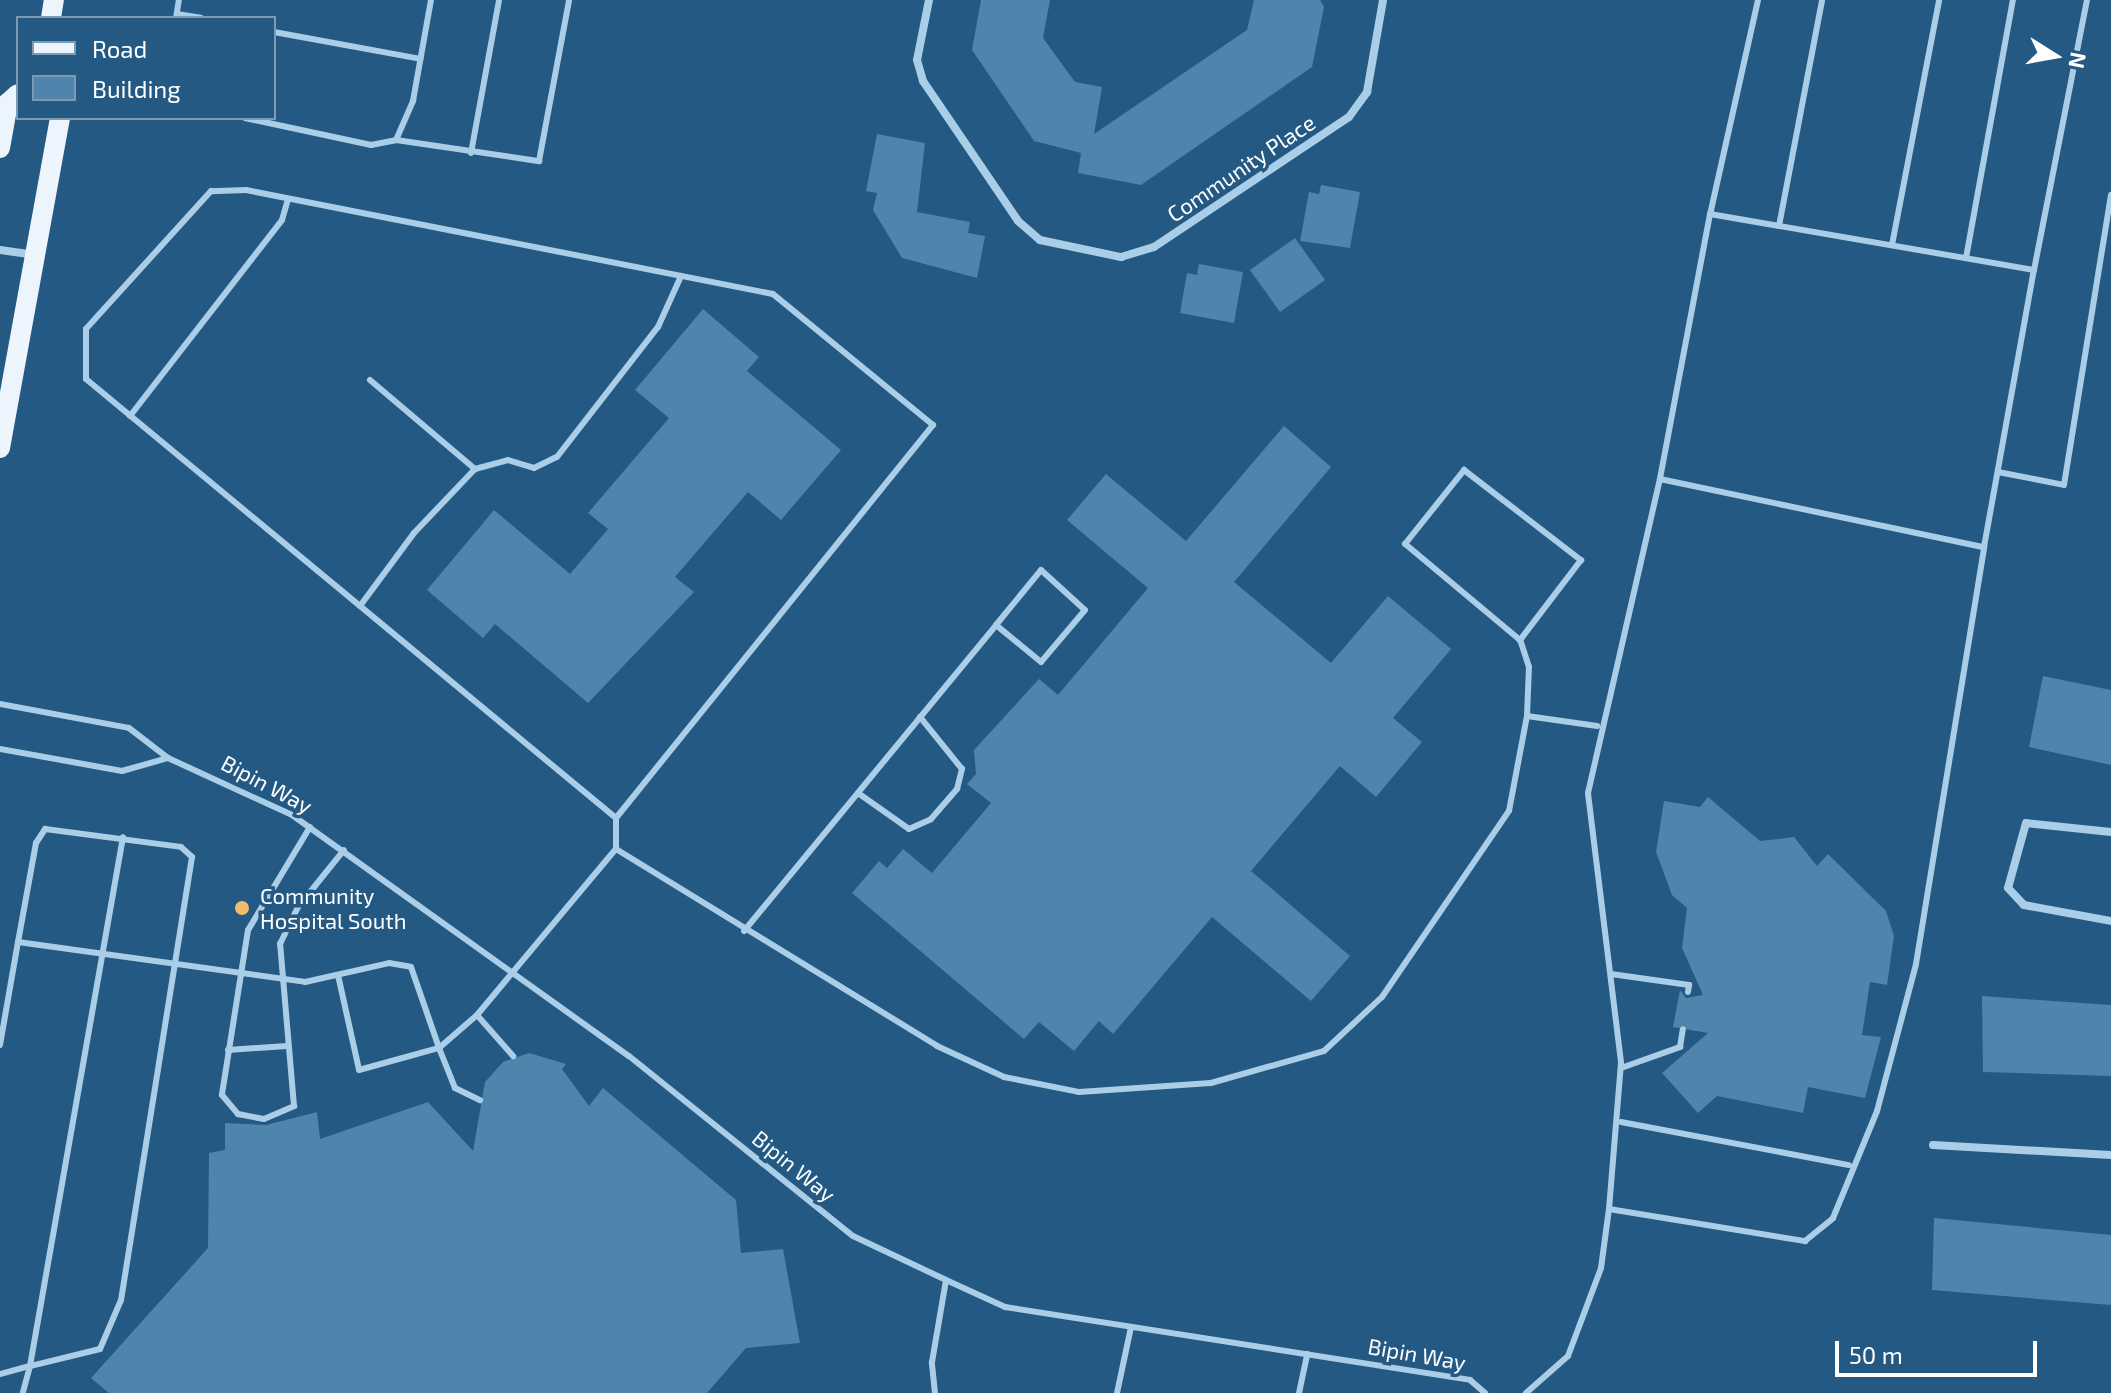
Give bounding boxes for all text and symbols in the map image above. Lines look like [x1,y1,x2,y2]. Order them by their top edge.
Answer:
legend [16,16,276,120]
north arrow [2015,16,2095,96]
text: Road [92,34,147,63]
text: N [2064,50,2093,71]
text: Building [92,74,181,103]
street label: Community Place [1162,109,1320,227]
street label: Bipin Way [217,749,317,819]
place label: Community Hospital South [260,882,407,934]
marker: Community Hospital South [231,897,253,919]
street label: Bipin Way [747,1124,841,1208]
scale bar [1839,1325,2041,1375]
street label: Bipin Way [1366,1332,1468,1376]
text: 50 m [1849,1340,1903,1369]

